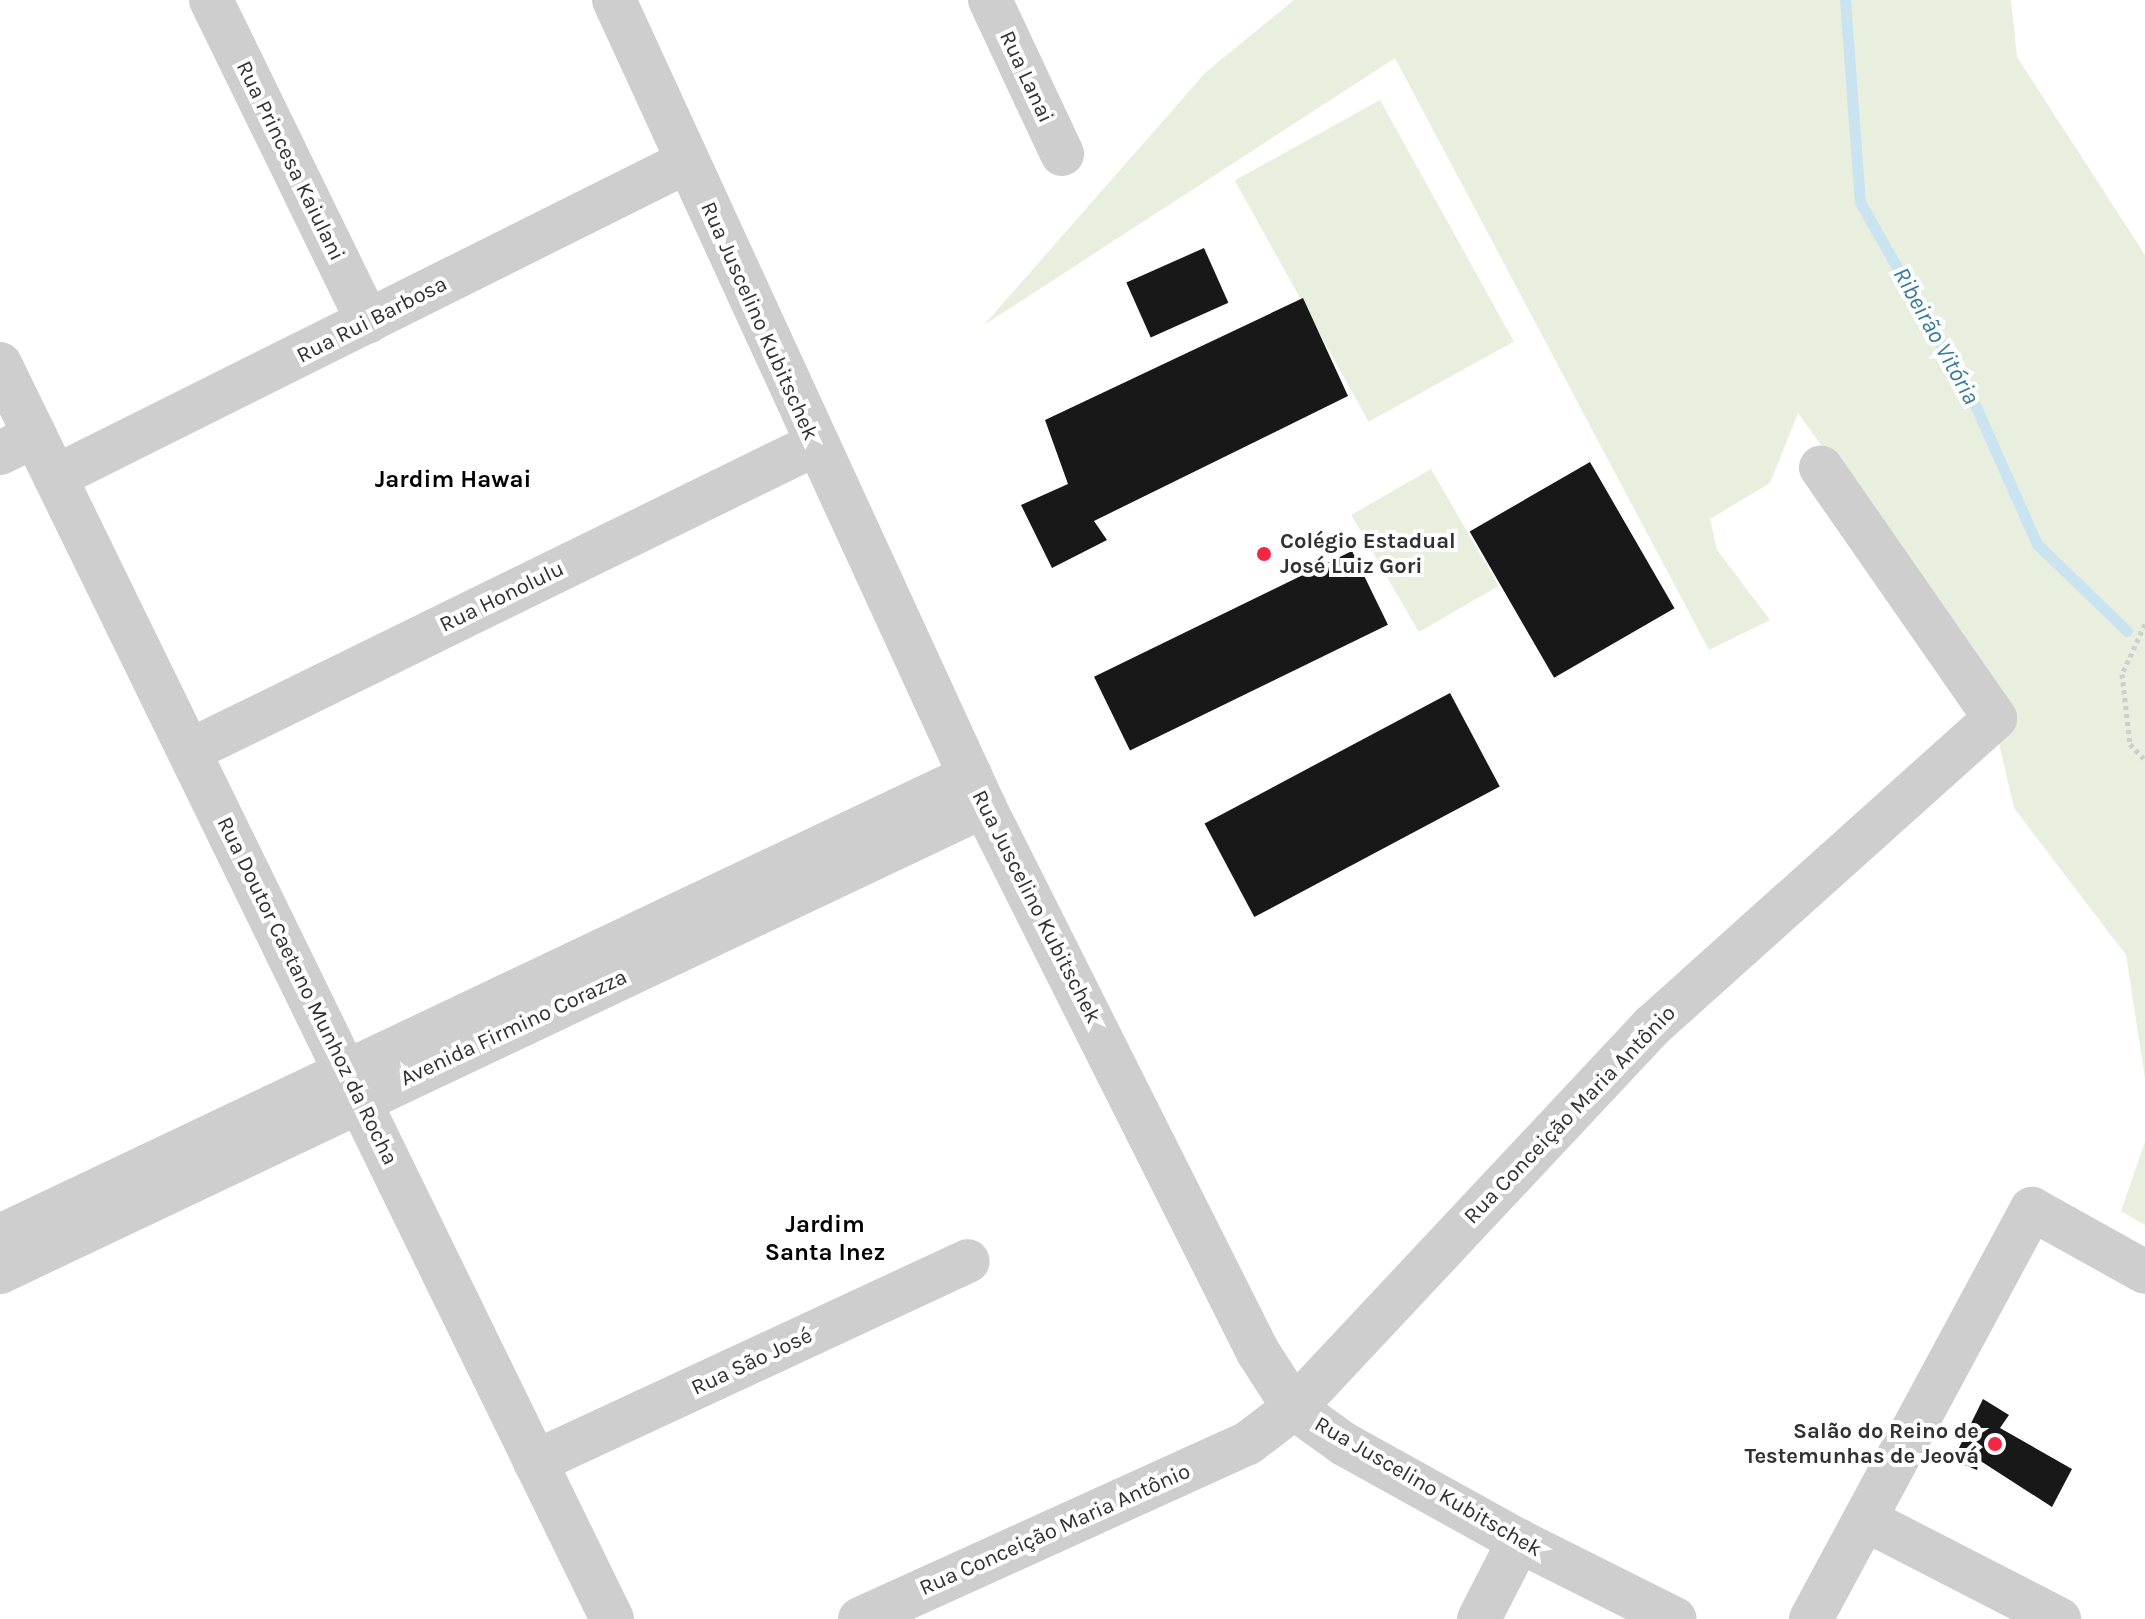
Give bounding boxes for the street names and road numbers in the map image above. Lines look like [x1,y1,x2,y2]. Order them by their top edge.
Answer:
street label: Rua Lanai [993,27,1059,127]
street label: Rua Princesa Kaiulani [230,57,350,265]
street label: Rua Juscelino Kubitschek [694,198,824,444]
street label: Rua Rui Barbosa [292,271,452,369]
street label: Rua Honolulu [435,556,569,638]
street label: Rua Juscelino Kubitschek [966,786,1106,1028]
street label: Rua Doutor Caetano Munhoz da Rocha [211,813,403,1169]
street label: Avenida Firmino Corazza [397,964,631,1092]
street label: Rua Conceição Maria Antônio [1459,1000,1681,1230]
street label: Rua São José [687,1322,817,1402]
street label: Rua Juscelino Kubitschek [1310,1411,1546,1563]
street label: Rua Conceição Maria Antônio [916,1458,1194,1602]

